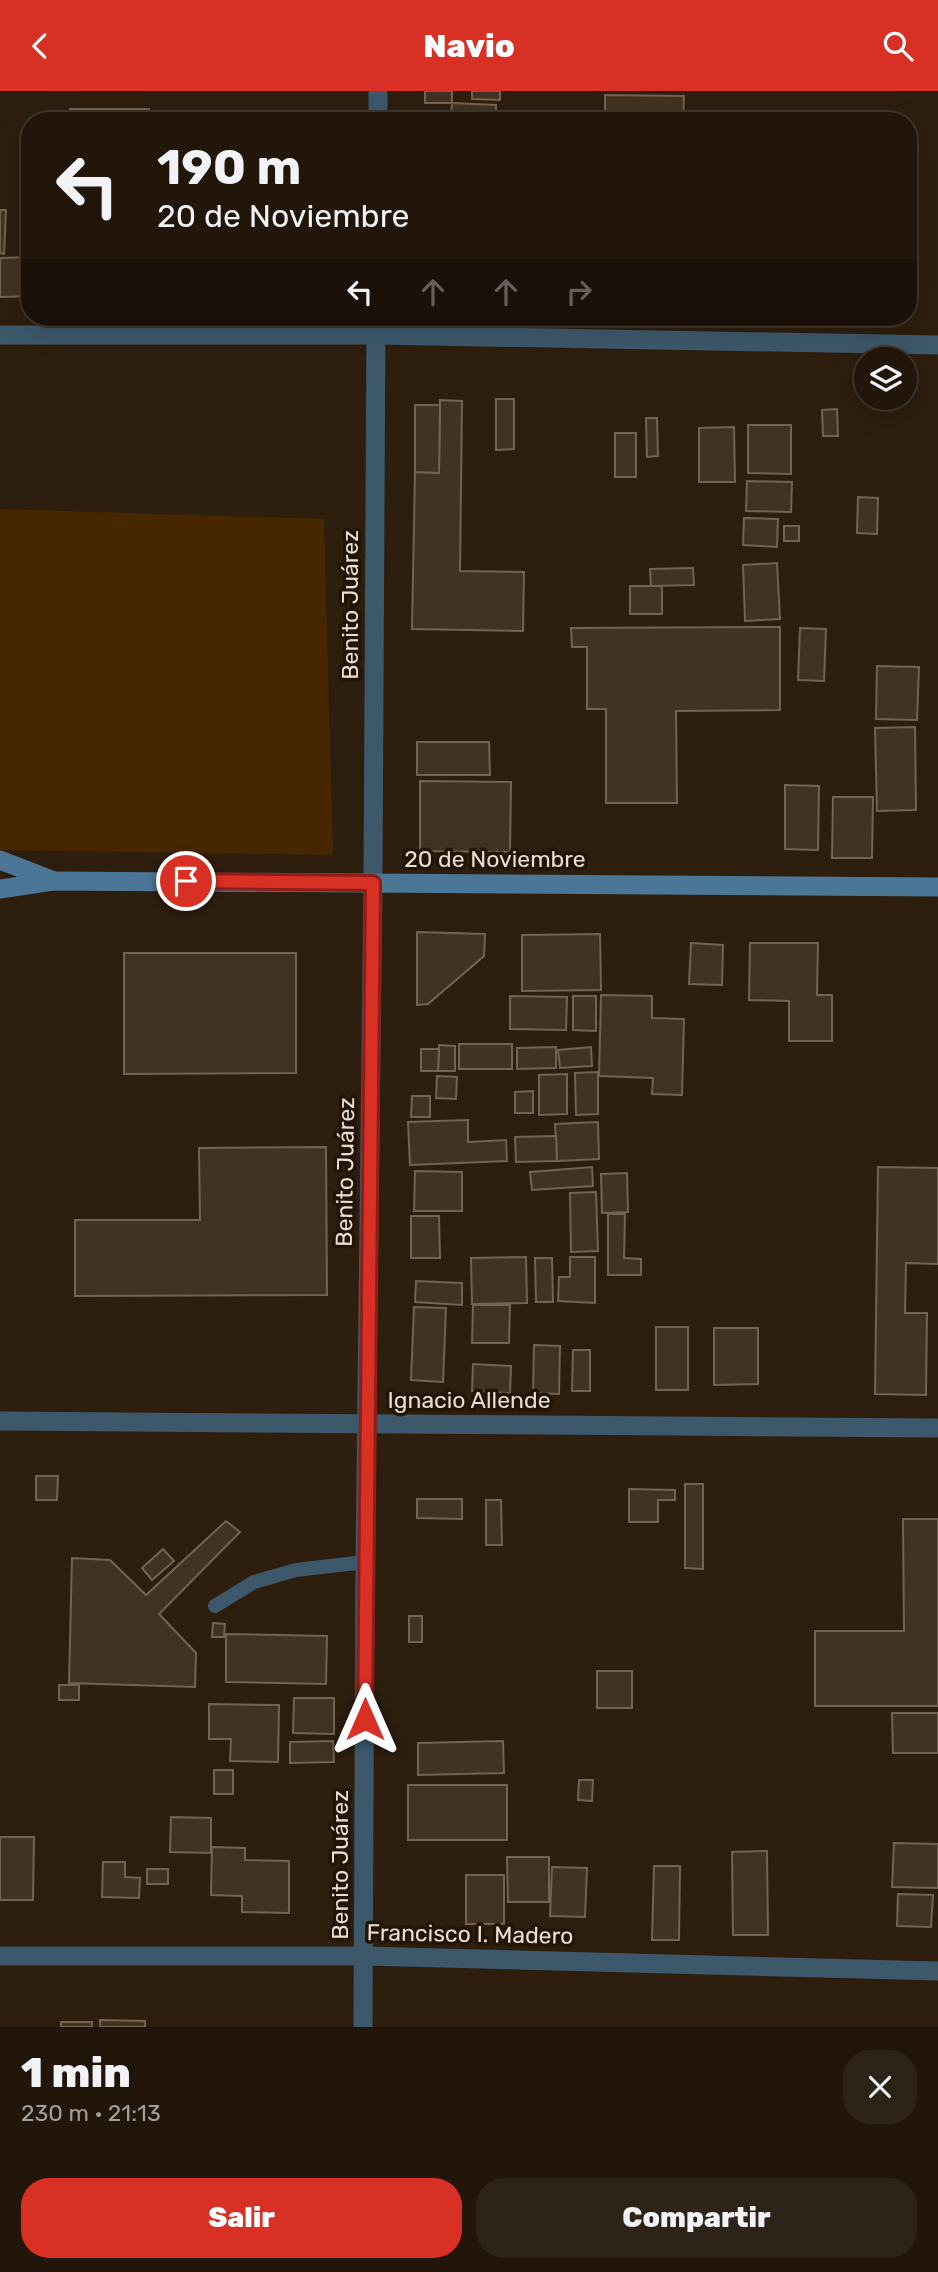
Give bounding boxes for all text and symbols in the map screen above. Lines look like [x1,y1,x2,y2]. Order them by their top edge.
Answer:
icon: back [21,27,59,65]
text: Navio [423,27,515,65]
icon: search [879,27,917,65]
text: 190 m [157,138,301,196]
icon: left [42,140,133,231]
text: 20 de Noviembre [157,197,409,235]
icon: left [341,273,379,311]
icon: ahead [414,273,452,311]
icon: ahead [487,273,525,311]
icon: right [560,273,598,311]
map controls [854,347,917,410]
button: layers [854,347,917,410]
street label: Benito Juárez [336,530,364,680]
street label: 20 de Noviembre [404,845,586,873]
pin [156,851,216,911]
icon: arrive [167,862,205,900]
street label: Benito Juárez [330,1097,360,1247]
street label: Ignacio Allende [387,1386,551,1414]
position arrow [328,1682,402,1756]
street label: Benito Juárez [326,1790,354,1940]
street label: Francisco I. Madero [366,1918,574,1950]
text: 1 min [21,2048,131,2098]
button: close [843,2050,917,2124]
text: 230 m · 21:13 [21,2099,161,2127]
button: Salir [21,2178,462,2258]
button: Compartir [476,2178,917,2258]

